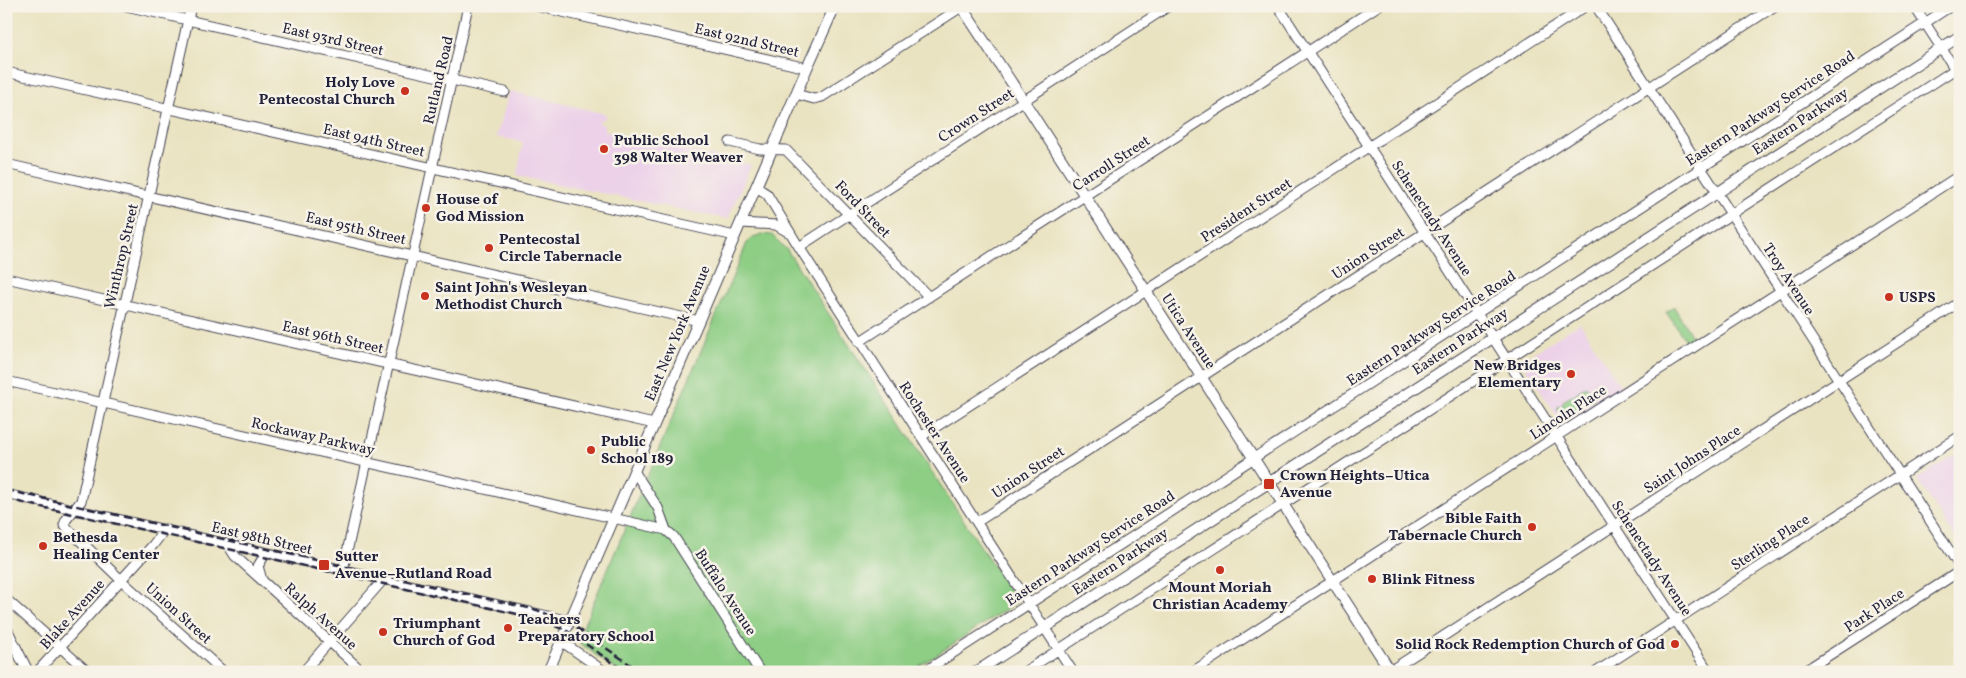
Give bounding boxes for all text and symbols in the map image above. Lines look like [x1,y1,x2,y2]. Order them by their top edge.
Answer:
street label: East 93rd Street [280,19,385,62]
street label: East 92nd Street [692,19,801,64]
street label: Rutland Road [419,34,460,127]
street label: Eastern Parkway Service Road [1682,46,1858,170]
place label: Holy Love Pentecostal Church [259,73,395,111]
street label: Eastern Parkway [1749,83,1851,159]
street label: Crown Street [935,84,1019,149]
marker: Holy Love Pentecostal Church [399,85,411,97]
street label: East 94th Street [321,120,427,163]
place label: Public School 398 Walter Weaver [614,131,743,169]
street label: Carroll Street [1069,131,1155,197]
marker: Public School 398 Walter Weaver [598,143,610,155]
street label: Schenectady Avenue [1385,157,1476,281]
street label: President Street [1197,174,1297,249]
street label: Ford Street [829,177,895,243]
place label: House of God Mission [436,190,524,228]
street label: Winthrop Street [100,202,145,311]
marker: House of God Mission [420,202,432,214]
street label: East 95th Street [303,208,408,251]
street label: Union Street [1328,223,1409,286]
place label: Pentecostal Circle Tabernacle [499,230,622,268]
street label: Troy Avenue [1757,240,1819,320]
marker: Pentecostal Circle Tabernacle [483,242,495,254]
street label: East New York Avenue [640,262,716,405]
street label: Eastern Parkway Service Road [1343,266,1519,390]
place label: Saint John's Wesleyan Methodist Church [435,278,588,316]
place label: USPS [1899,288,1936,309]
marker: Saint John's Wesleyan Methodist Church [419,290,431,302]
street label: Utica Avenue [1155,290,1220,374]
marker: USPS [1883,291,1895,303]
street label: Eastern Parkway [1409,303,1511,379]
street label: East 96th Street [280,317,386,360]
place label: New Bridges Elementary [1474,356,1562,394]
marker: New Bridges Elementary [1565,368,1577,380]
street label: Rochester Avenue [893,378,974,488]
street label: Lincoln Place [1526,381,1611,446]
street label: Rockaway Parkway [249,413,376,462]
street label: Saint Johns Place [1640,421,1746,500]
place label: Public School 189 [601,432,673,470]
street label: Union Street [988,442,1069,505]
marker: Public School 189 [585,444,597,456]
place label: Crown Heights–Utica Avenue [1280,466,1430,504]
marker: Crown Heights–Utica Avenue [1262,477,1276,491]
street label: Eastern Parkway Service Road [1002,486,1178,610]
street label: Schenectady Avenue [1605,497,1696,621]
place label: Bible Faith Tabernacle Church [1389,509,1522,547]
street label: Sterling Place [1727,510,1814,577]
street label: East 98th Street [209,518,314,561]
marker: Bible Faith Tabernacle Church [1526,521,1538,533]
street label: Eastern Parkway [1069,523,1171,599]
place label: Bethesda Healing Center [53,528,160,566]
marker: Bethesda Healing Center [37,540,49,552]
street label: Buffalo Avenue [689,545,761,640]
place label: Sutter Avenue–Rutland Road [335,547,492,585]
marker: Sutter Avenue–Rutland Road [317,558,331,572]
marker: Mount Moriah Christian Academy [1214,564,1226,576]
place label: Blink Fitness [1382,570,1475,591]
marker: Blink Fitness [1366,573,1378,585]
street label: Blake Avenue [36,575,111,655]
place label: Mount Moriah Christian Academy [1152,578,1288,616]
street label: Union Street [140,579,216,650]
street label: Ralph Avenue [279,579,361,656]
street label: Park Place [1841,584,1909,639]
place label: Teachers Preparatory School [518,610,654,648]
place label: Triumphant Church of God [393,614,495,652]
marker: Teachers Preparatory School [502,622,514,634]
marker: Triumphant Church of God [377,626,389,638]
place label: Solid Rock Redemption Church of God [1395,635,1665,656]
marker: Solid Rock Redemption Church of God [1669,638,1681,650]

